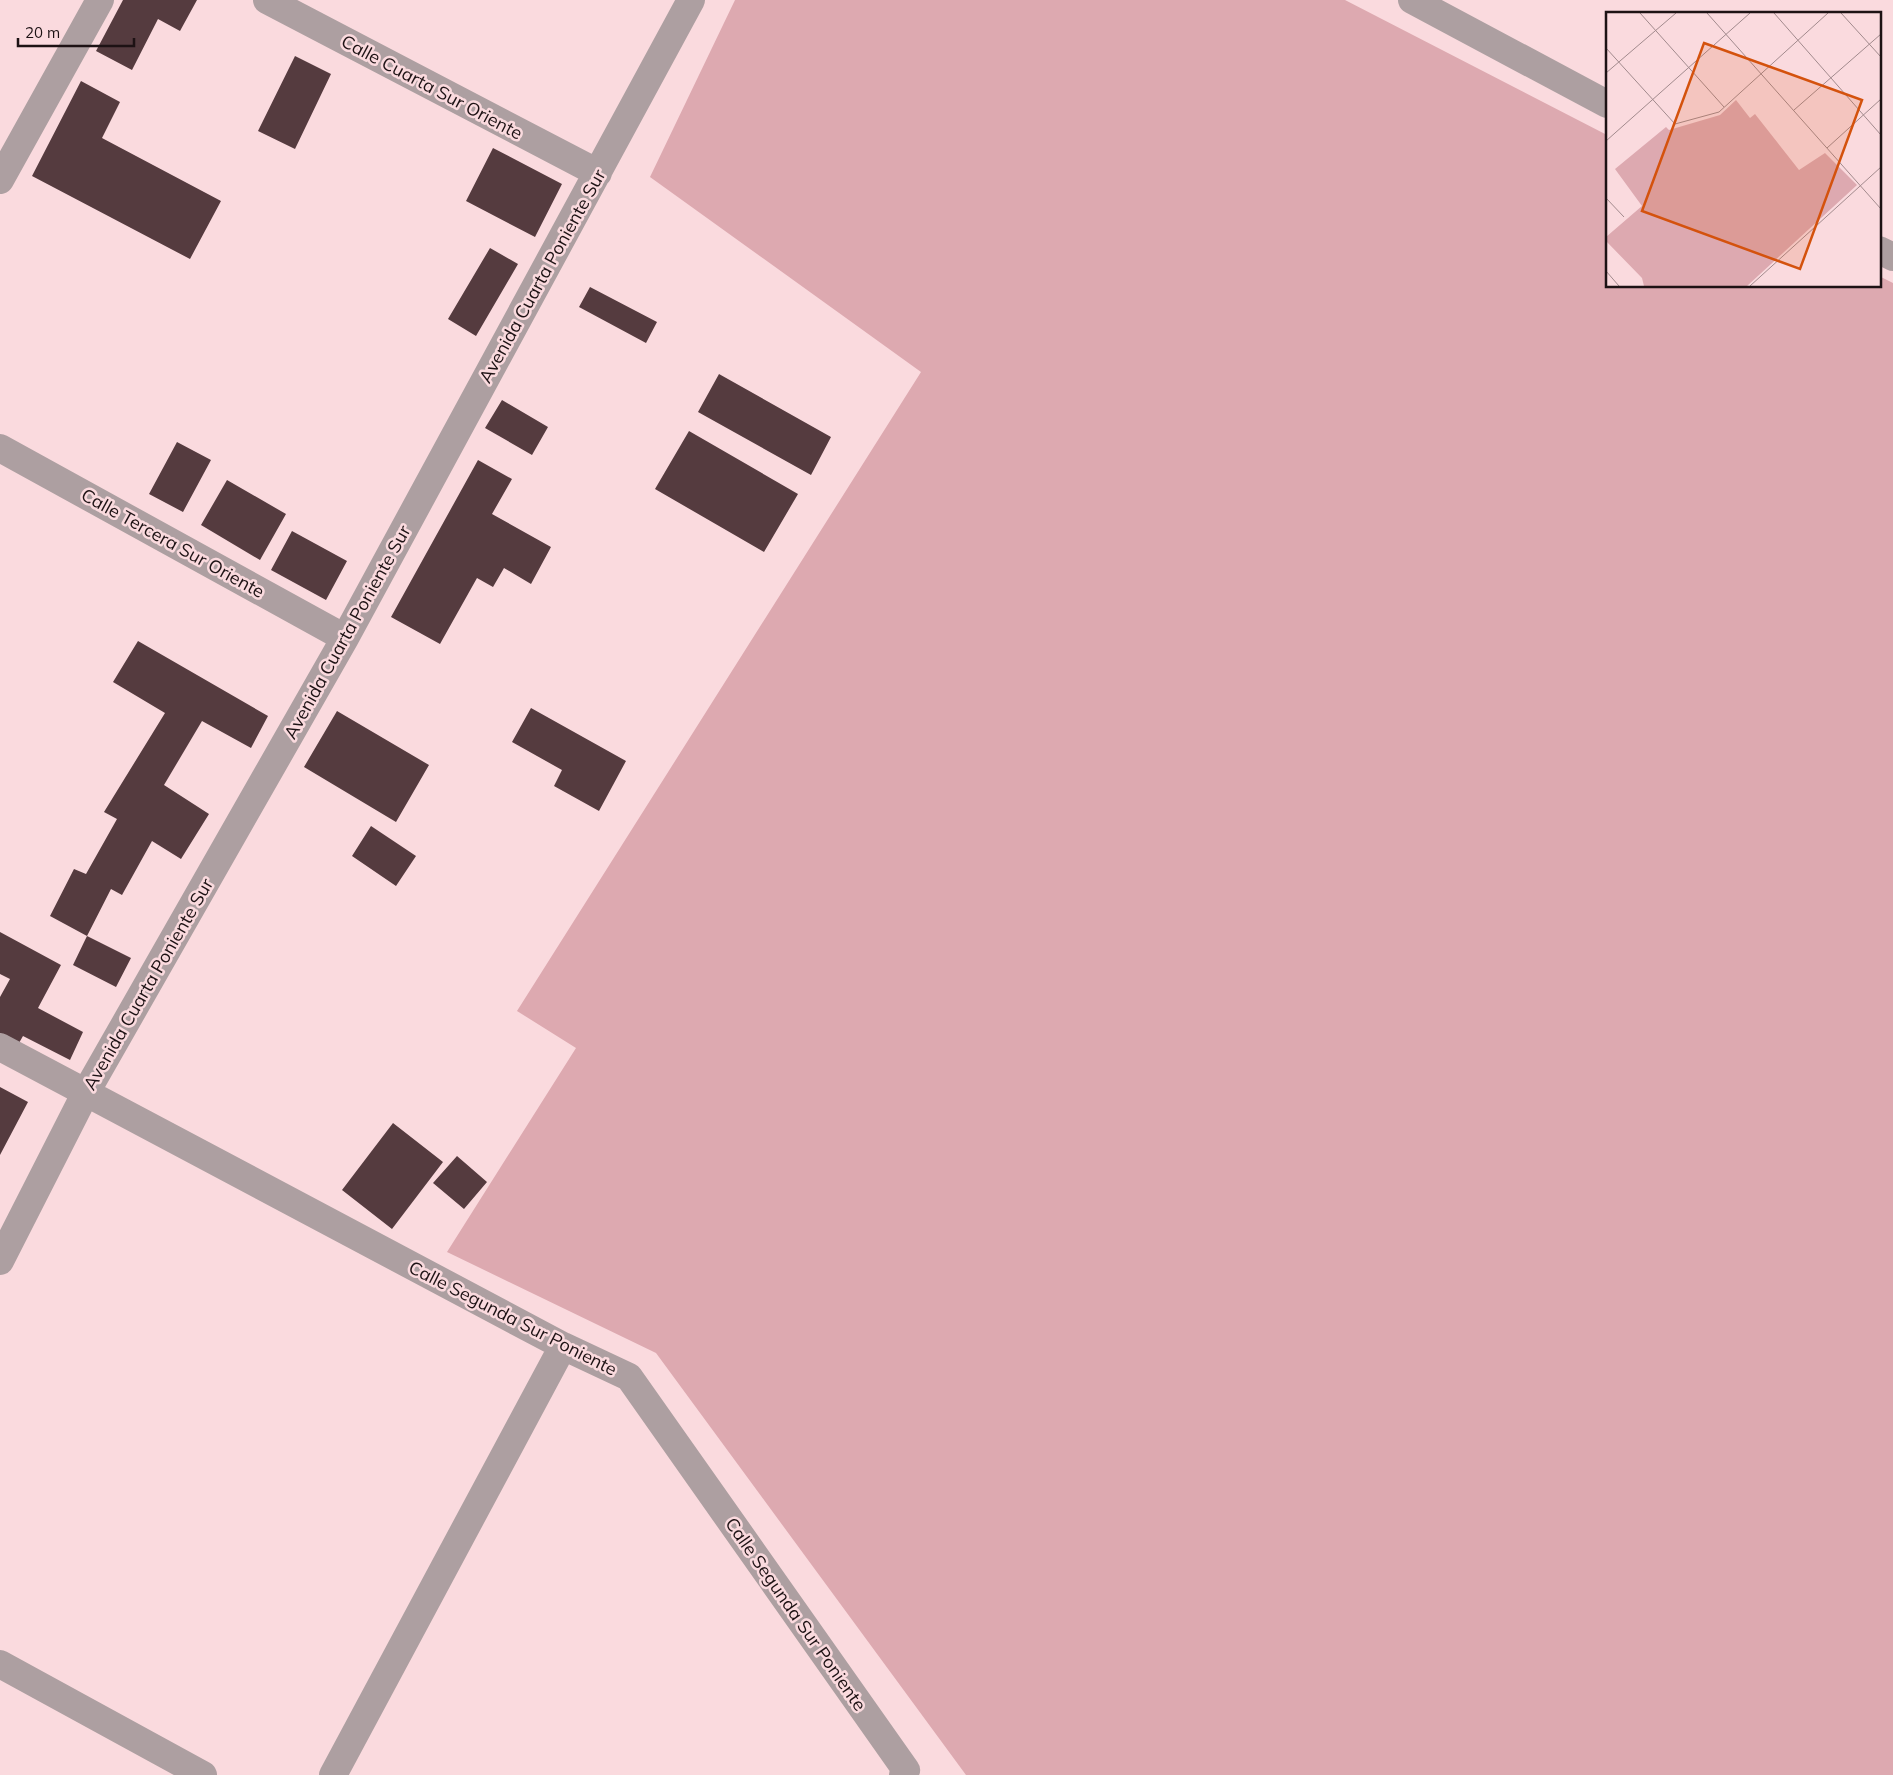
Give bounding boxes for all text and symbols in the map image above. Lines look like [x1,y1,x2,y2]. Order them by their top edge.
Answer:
inset map [1606,12,1880,288]
scale bar [18,15,134,47]
text: 20 m [25,23,60,42]
street label: Calle Cuarta Sur Oriente [337,29,527,145]
street label: Avenida Cuarta Poniente Sur [474,165,611,387]
street label: Calle Tercera Sur Oriente [77,483,269,603]
street label: Avenida Cuarta Poniente Sur [279,521,416,743]
street label: Avenida Cuarta Poniente Sur [78,874,218,1094]
street label: Calle Segunda Sur Poniente [405,1255,621,1381]
street label: Calle Segunda Sur Poniente [720,1513,872,1715]

